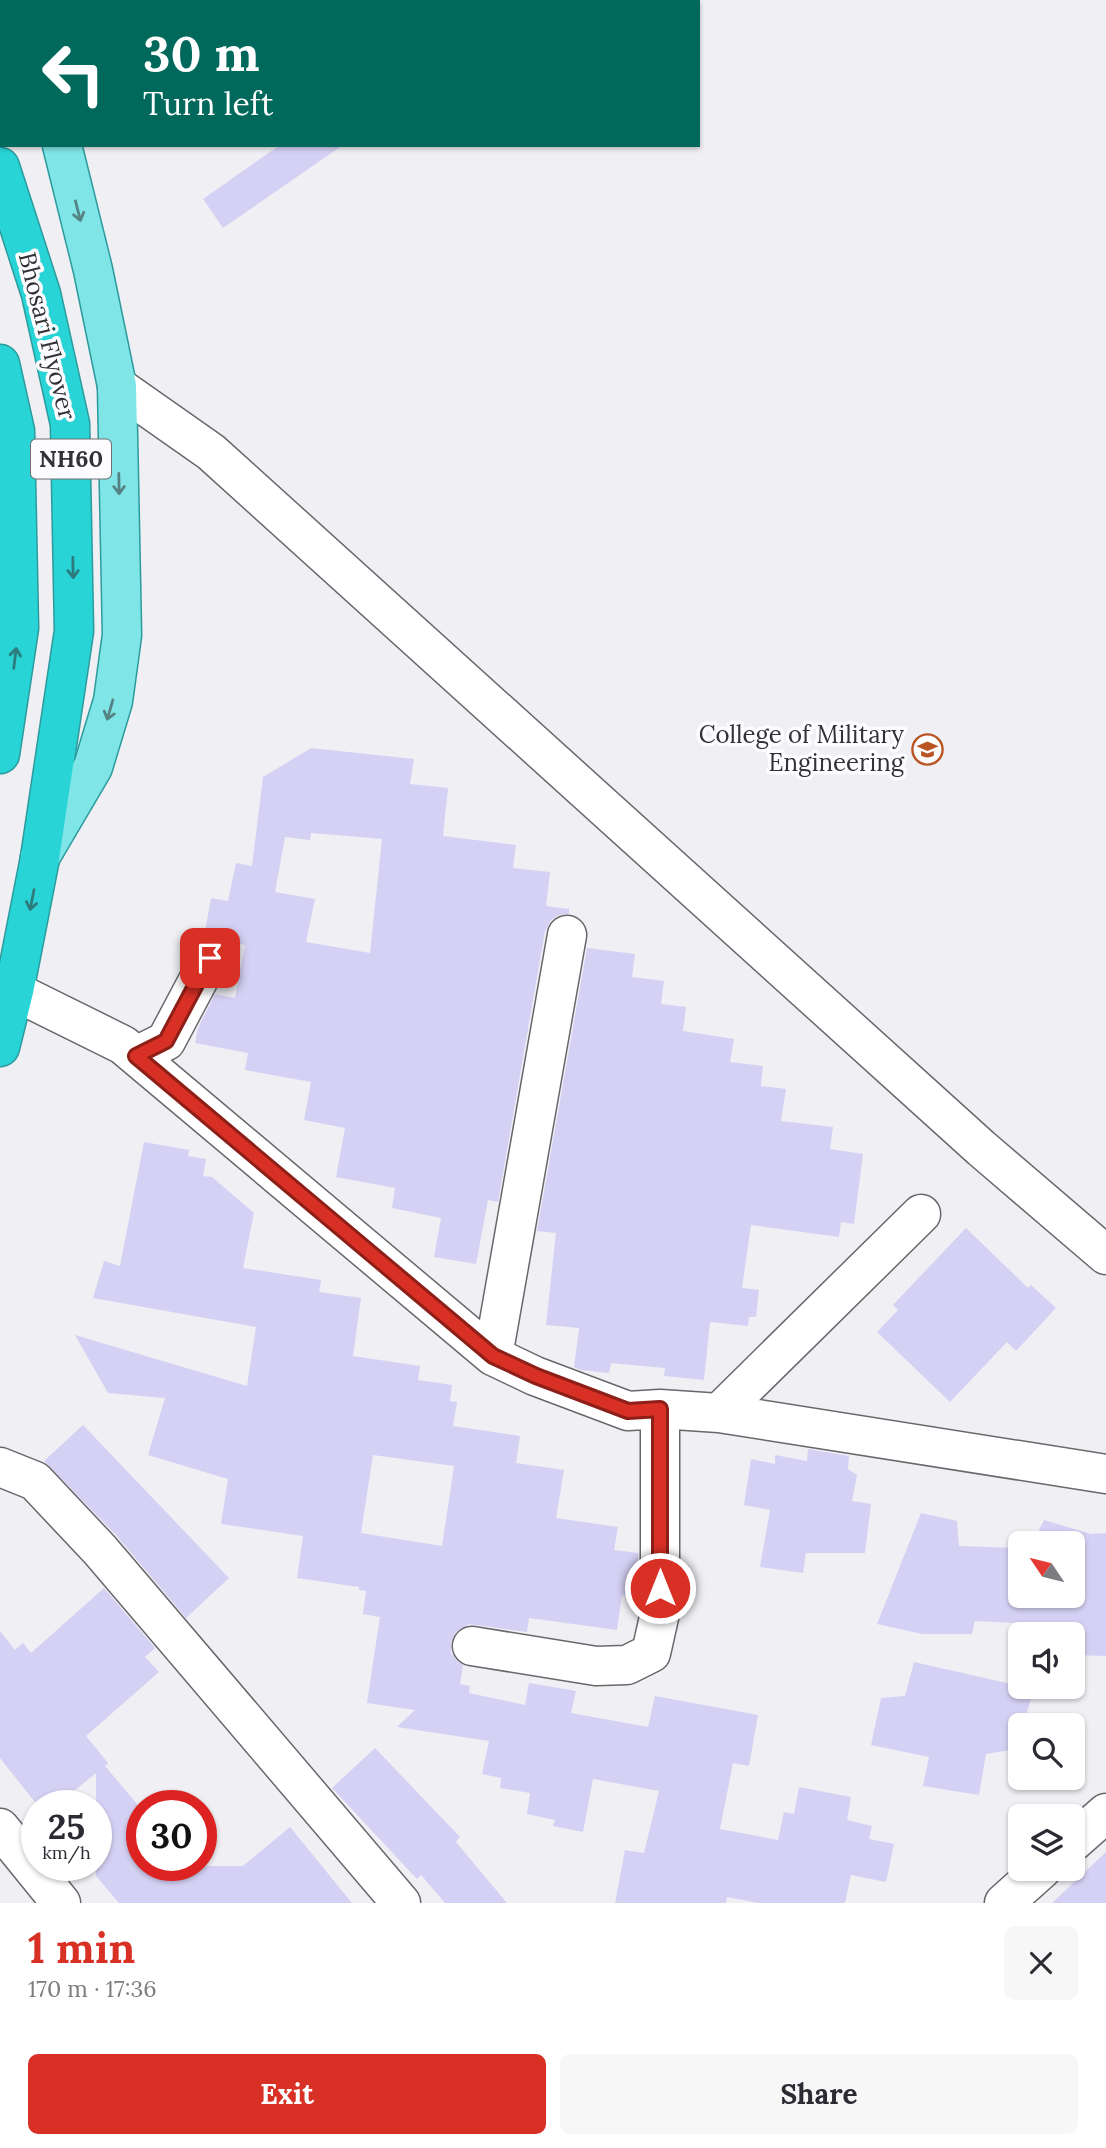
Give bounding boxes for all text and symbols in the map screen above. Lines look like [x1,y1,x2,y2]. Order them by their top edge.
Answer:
text: 30 m [143,22,260,84]
icon: left [28,28,119,119]
text: Turn left [143,83,273,124]
one-way arrow [73,200,86,222]
street label: Bhosari Flyover [12,249,83,423]
road number: NH60 [31,440,111,478]
one-way arrow [112,472,126,495]
one-way arrow [66,557,79,580]
one-way arrow [8,647,21,670]
one-way arrow [103,699,116,721]
place label: College of Military Engineering [699,719,905,778]
school or university icon: College of Military Engineering [910,732,944,766]
one-way arrow [24,888,38,911]
pin [180,928,240,988]
icon: arrive [191,939,229,977]
north arrow [1008,1531,1085,1608]
map controls [1008,1531,1085,1881]
position arrow [623,1551,697,1625]
button: sound [1008,1622,1085,1699]
button: search [1008,1713,1085,1790]
speed limit sign: 30 [126,1790,217,1881]
text: 25 [48,1804,85,1849]
button: layers [1008,1804,1085,1881]
text: km/h [42,1841,91,1864]
text: 1 min [28,1921,135,1975]
button: close [1004,1926,1078,2000]
text: 170 m · 17:36 [28,1974,157,2003]
button: Exit [28,2054,546,2134]
button: Share [560,2054,1078,2134]

